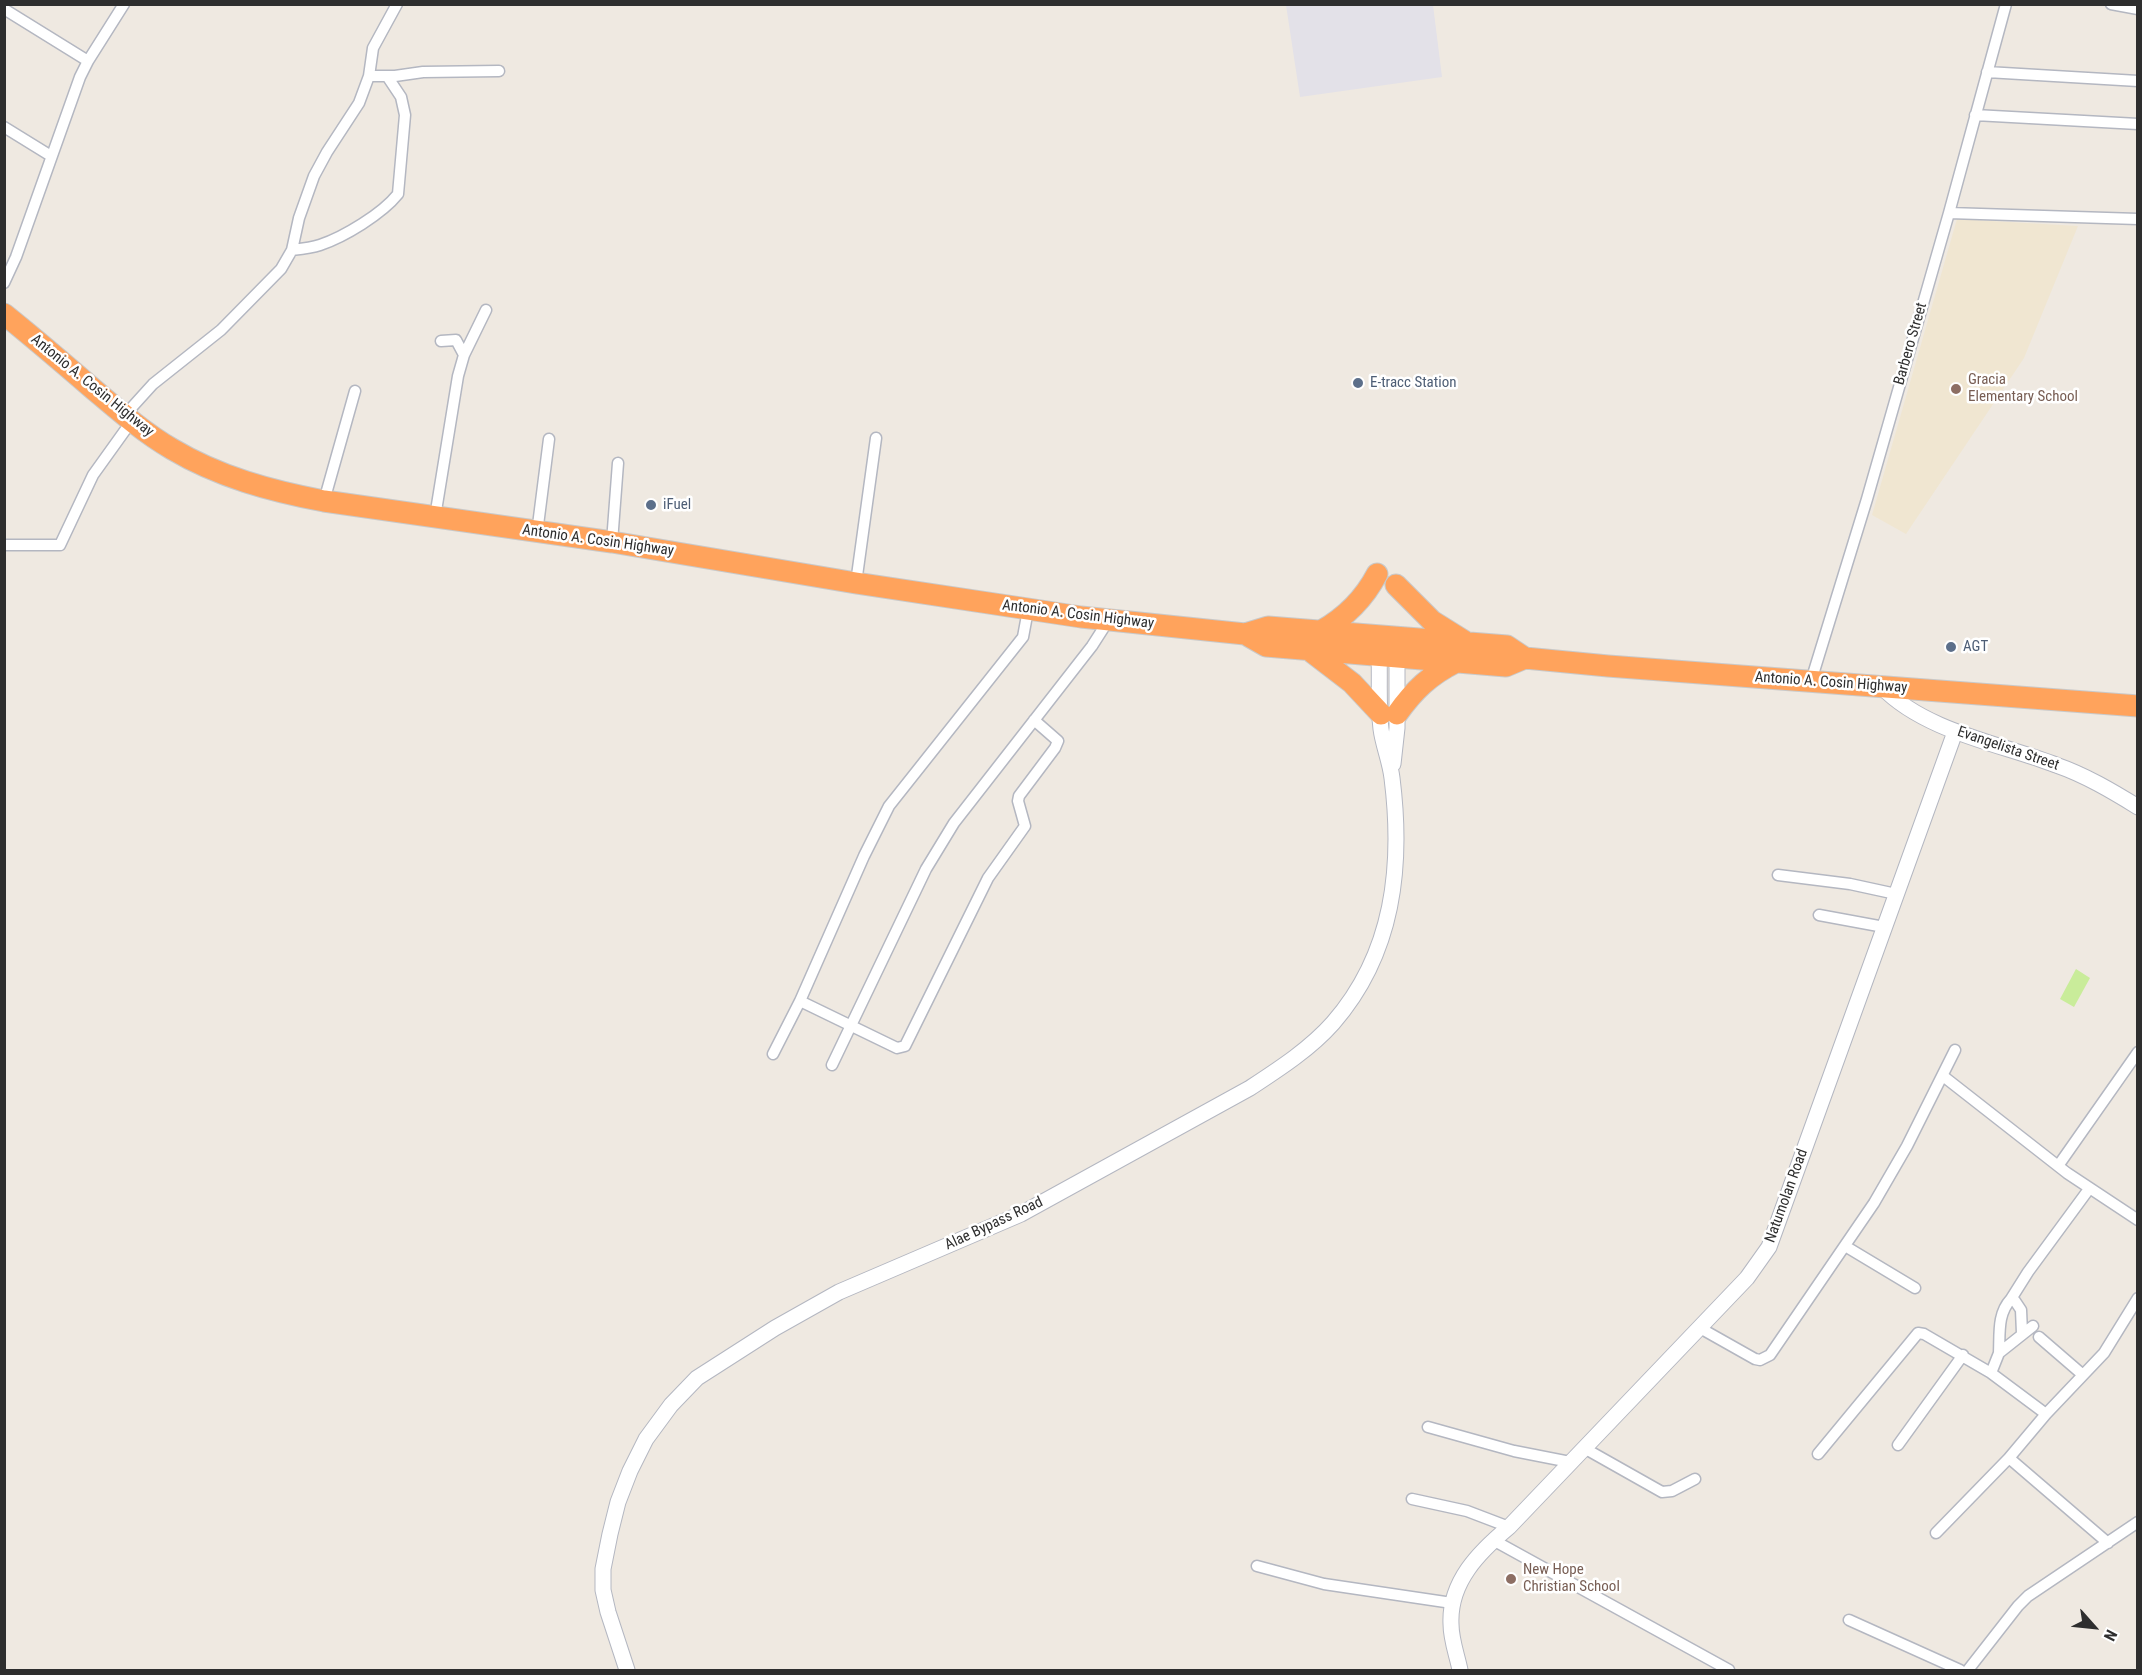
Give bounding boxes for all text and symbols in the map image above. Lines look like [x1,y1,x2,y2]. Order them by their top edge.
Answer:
street label: Barbero Street [1891,301,1931,387]
street label: Antonio A. Cosin Highway [27,331,157,441]
place label: Gracia Elementary School [1968,371,2078,406]
place label: E-tracc Station [1370,374,1456,392]
marker: E-tracc Station [1351,376,1365,390]
marker: Gracia Elementary School [1949,382,1963,396]
place label: iFuel [663,496,691,514]
marker: iFuel [644,498,658,512]
street label: Antonio A. Cosin Highway [521,521,675,561]
street label: Antonio A. Cosin Highway [1001,597,1155,633]
place label: AGT [1963,638,1988,656]
marker: AGT [1944,640,1958,654]
street label: Antonio A. Cosin Highway [1754,669,1908,697]
street label: Evangelista Street [1955,723,2061,775]
street label: Natumolan Road [1762,1147,1812,1245]
street label: Alae Bypass Road [942,1193,1046,1255]
place label: New Hope Christian School [1523,1561,1620,1596]
marker: New Hope Christian School [1504,1572,1518,1586]
north arrow [2064,1597,2124,1657]
text: N [2100,1627,2121,1644]

